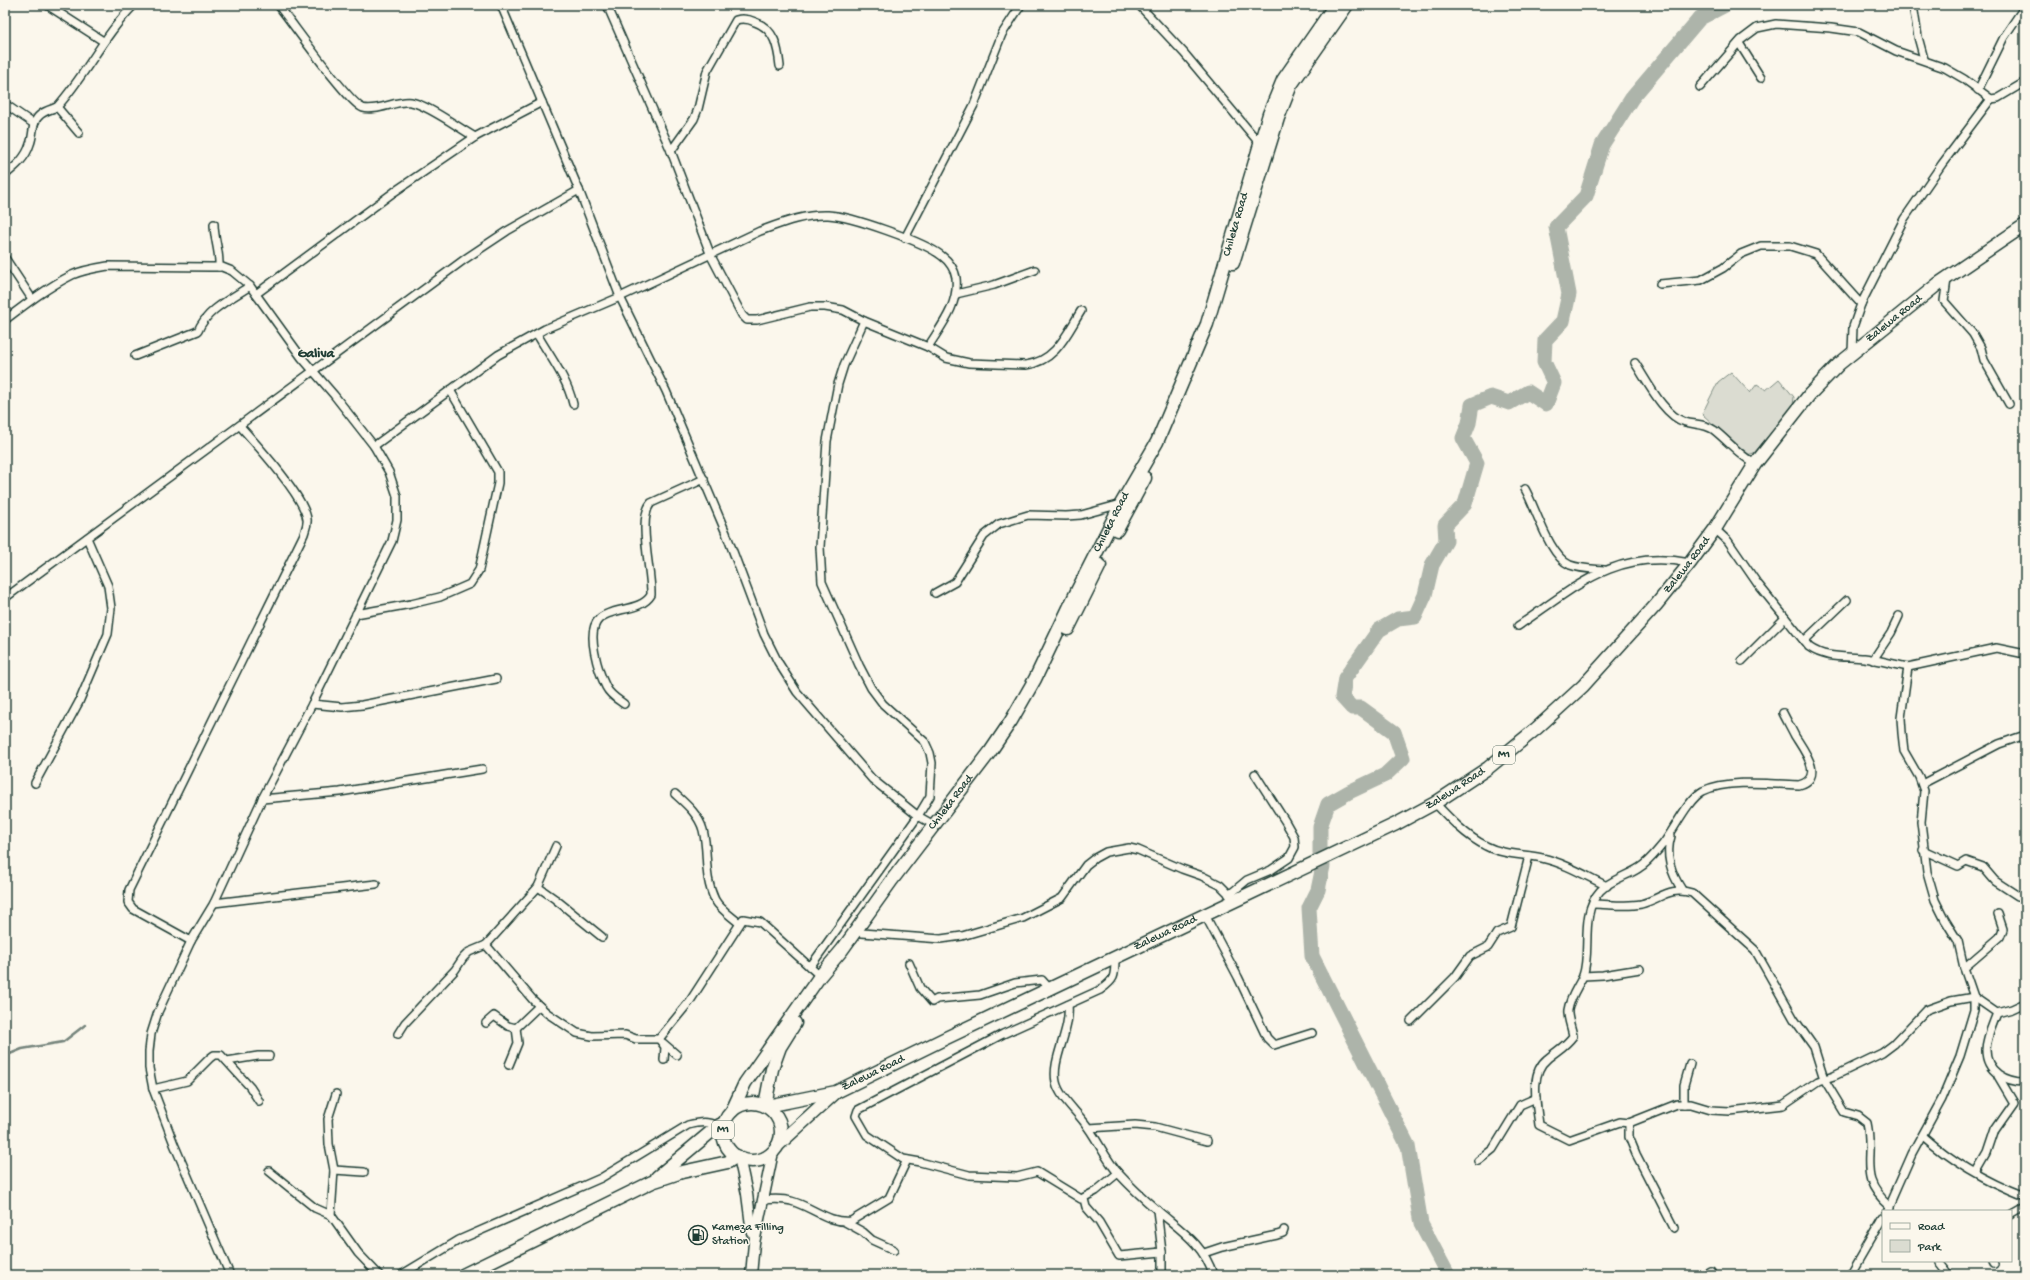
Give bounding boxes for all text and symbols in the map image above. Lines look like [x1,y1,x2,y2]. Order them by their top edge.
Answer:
street label: Chileka Road [1220,190,1253,258]
street label: Zalewa Road [1863,292,1926,346]
district label: Galiva [298,346,336,363]
street label: Chileka Road [1091,489,1134,555]
street label: Zalewa Road [1661,533,1714,597]
road number: M1 [1493,746,1515,764]
street label: Zalewa Road [1423,764,1489,814]
street label: Chileka Road [926,772,977,833]
street label: Zalewa Road [1132,912,1200,955]
street label: Zalewa Road [840,1052,908,1095]
road number: M1 [712,1121,734,1139]
legend [1882,1210,2012,1262]
place label: Kameza Filling Station [712,1221,784,1249]
text: Road [1918,1221,1945,1235]
fuel station icon: Kameza Filling Station [687,1224,709,1246]
text: Park [1917,1241,1943,1255]

